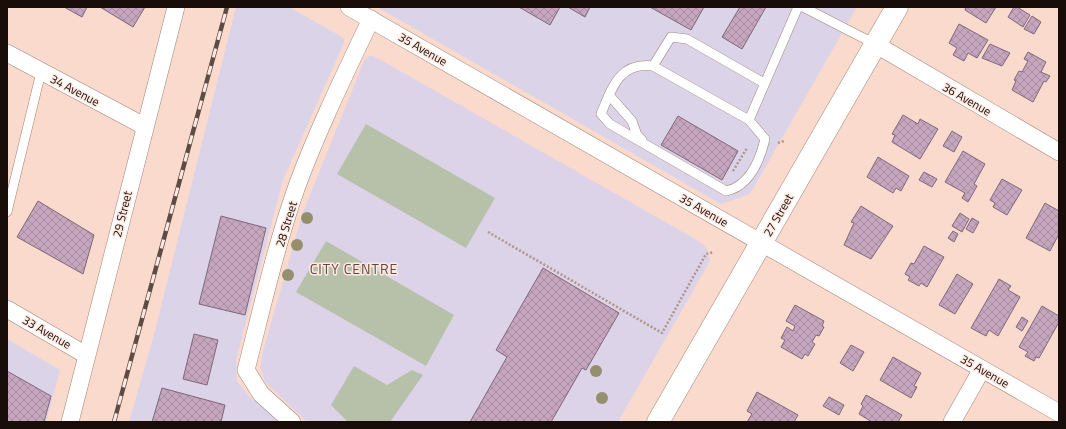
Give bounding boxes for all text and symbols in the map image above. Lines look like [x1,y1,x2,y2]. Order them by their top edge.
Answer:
street label: 35 Avenue [395,27,451,71]
street label: 34 Avenue [47,69,103,111]
street label: 36 Avenue [939,77,995,121]
street label: 29 Street [107,188,137,239]
street label: 35 Avenue [676,188,732,232]
street label: 27 Street [758,189,798,240]
street label: 28 Street [270,198,302,249]
district label: CITY CENTRE [310,258,398,279]
street label: 33 Avenue [19,310,75,354]
street label: 35 Avenue [957,349,1013,393]

